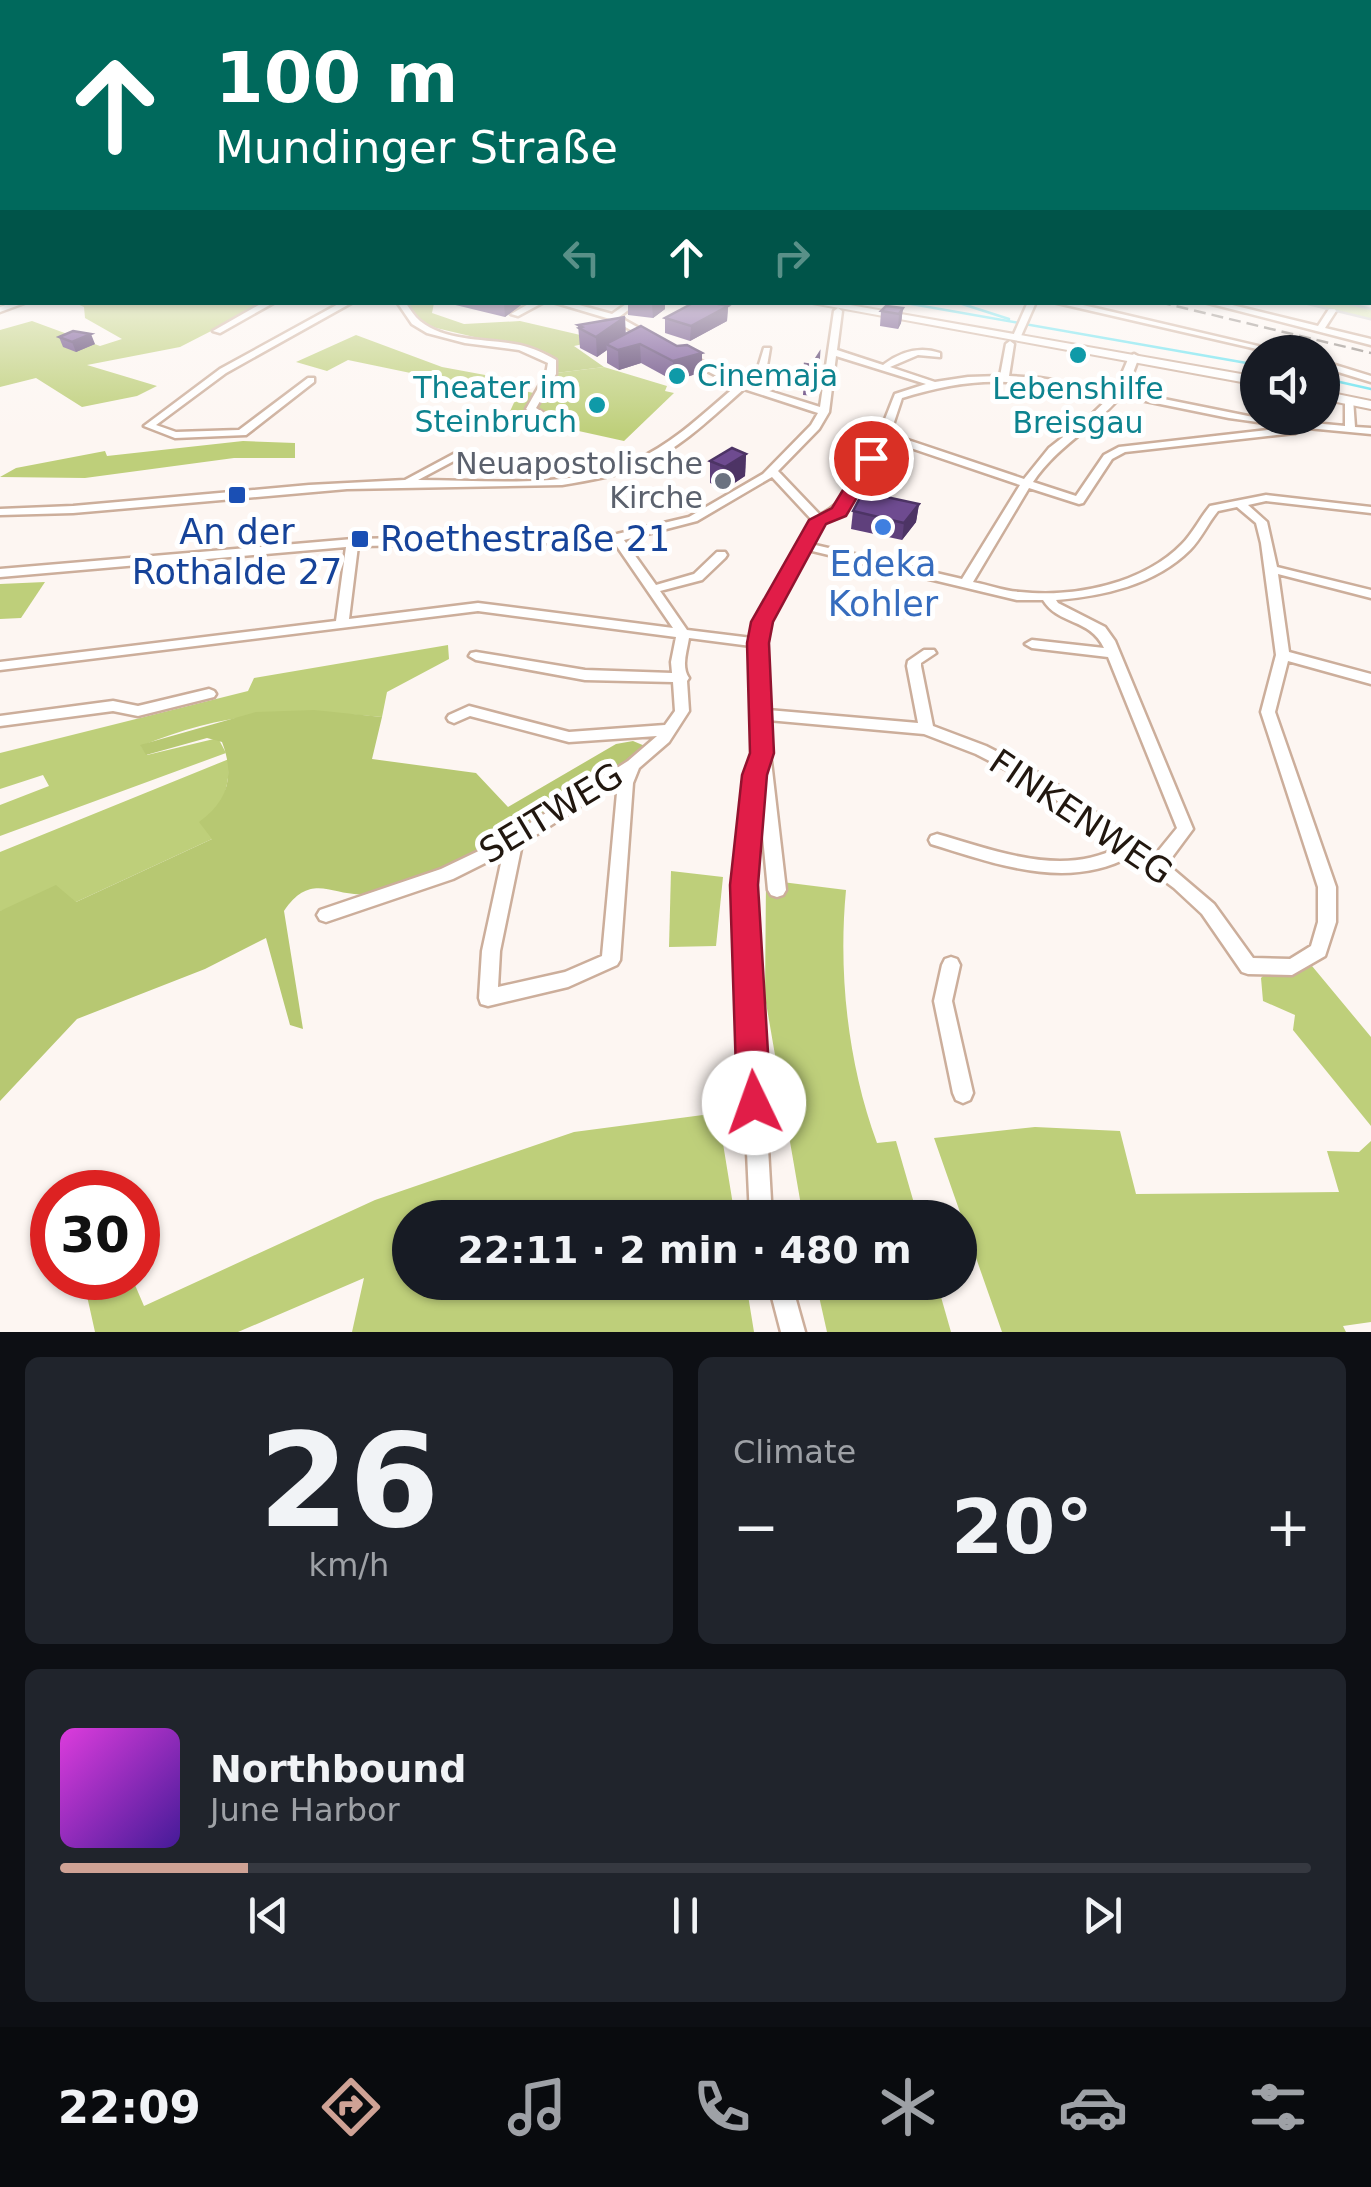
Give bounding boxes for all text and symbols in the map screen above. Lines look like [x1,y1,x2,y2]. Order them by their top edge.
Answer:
text: 100 m [215,37,458,119]
icon: ahead [50,40,180,170]
text: Mundinger Straße [215,121,618,174]
icon: left [554,230,609,285]
icon: ahead [659,230,714,285]
icon: right [764,230,819,285]
map controls [1240,335,1340,435]
button: sound [1240,335,1340,435]
marker: Lebenshilfe Breisgau [1067,344,1089,366]
place label: Cinemaja [697,358,838,393]
marker: Cinemaja [666,365,688,387]
place label: Theater im Steinbruch [412,370,577,439]
place label: Lebenshilfe Breisgau [992,371,1164,440]
marker: Theater im Steinbruch [586,394,608,416]
pin [829,416,914,501]
icon: arrive [844,431,899,486]
place label: Neuapostolische Kirche [455,446,703,515]
marker: Neuapostolische Kirche [712,470,734,492]
marker: An der Rothalde 27 [226,484,248,506]
place label: An der Rothalde 27 [132,512,342,592]
marker: Edeka Kohler [872,516,894,538]
place label: Roethestraße 21 [380,519,670,559]
marker: Roethestraße 21 [349,528,371,550]
place label: Edeka Kohler [828,544,939,624]
street label: FINKENWEG [982,741,1180,893]
street label: SEITWEG [472,755,630,871]
position arrow [702,1051,806,1155]
speed limit sign: 30 [30,1170,160,1300]
text: 22:11 · 2 min · 480 m [457,1228,912,1272]
text: 26 [259,1405,439,1557]
text: Climate [733,1433,856,1471]
text: 20° [951,1483,1093,1571]
text: − [733,1495,779,1559]
text: + [1265,1495,1311,1559]
text: km/h [309,1546,389,1584]
text: Northbound [210,1747,466,1791]
text: June Harbor [210,1791,400,1829]
icon: previous [241,1888,296,1943]
icon: pause [658,1888,713,1943]
icon: next [1075,1888,1130,1943]
icon: directions [316,2072,386,2142]
icon: music [502,2072,572,2142]
icon: phone [687,2072,757,2142]
icon: climate [873,2072,943,2142]
icon: car [1058,2072,1128,2142]
icon: filters [1243,2072,1313,2142]
text: 22:09 [58,2081,201,2134]

